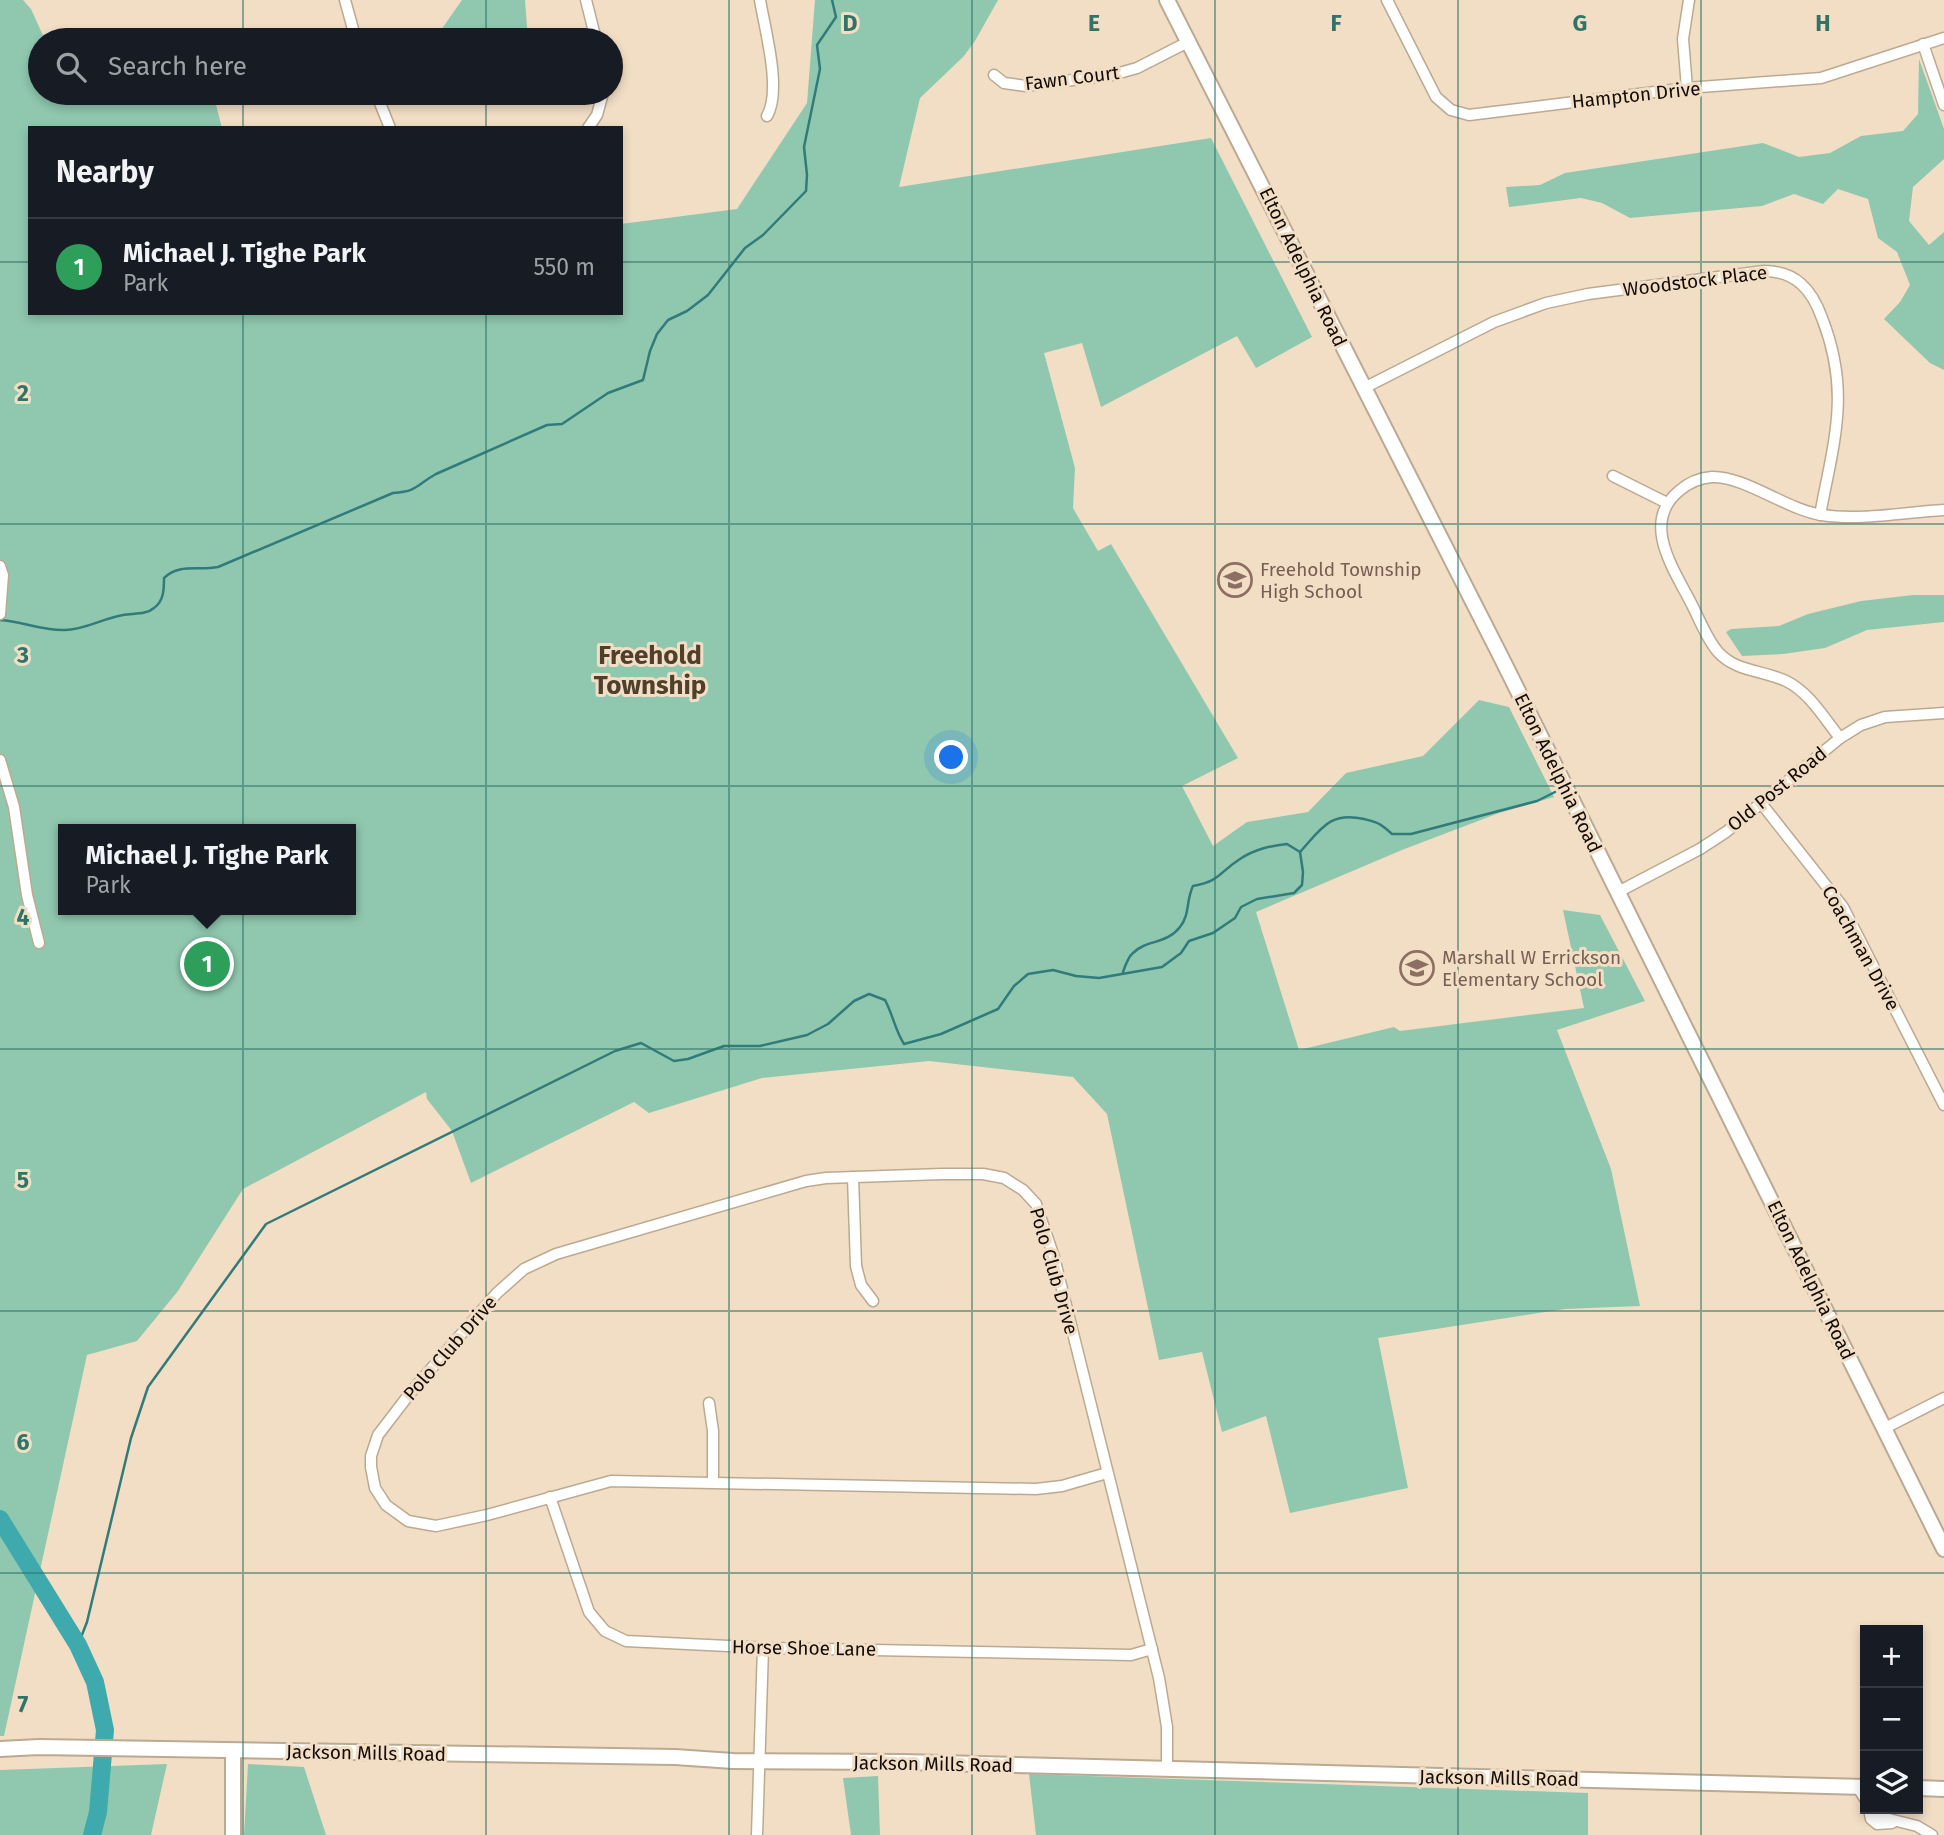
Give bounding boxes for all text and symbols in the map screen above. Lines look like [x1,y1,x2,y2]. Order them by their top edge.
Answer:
text: D [843,9,858,37]
text: E [1088,9,1100,37]
text: F [1330,9,1342,37]
text: G [1573,9,1587,37]
text: H [1815,9,1831,37]
search box [28,28,623,105]
icon: search [52,48,90,86]
text: Search here [108,51,247,82]
street label: Fawn Court [1024,61,1121,95]
street label: Hampton Drive [1571,77,1701,113]
text: Nearby [56,154,154,190]
street label: Elton Adelphia Road [1254,184,1352,350]
text: Michael J. Tighe Park [123,238,366,269]
text: 1 [74,253,84,281]
text: 550 m [533,253,595,281]
street label: Woodstock Place [1622,261,1768,301]
text: Park [123,269,168,297]
text: 2 [17,379,29,407]
place label: Freehold Township High School [1260,558,1422,603]
school or university icon: Freehold Township High School [1216,561,1254,599]
district label: Freehold Township [594,640,706,701]
text: 3 [16,641,29,669]
street label: Elton Adelphia Road [1509,690,1607,856]
your location [934,740,968,774]
street label: Old Post Road [1723,742,1831,836]
popup [58,824,356,915]
text: Michael J. Tighe Park [86,840,328,871]
text: Park [86,871,131,899]
street label: Coachman Drive [1817,882,1905,1014]
text: 4 [17,903,30,931]
pin: 1 [184,938,230,990]
place label: Marshall W Errickson Elementary School [1442,946,1621,991]
school or university icon: Marshall W Errickson Elementary School [1398,949,1436,987]
text: 5 [17,1166,29,1194]
street label: Elton Adelphia Road [1762,1197,1860,1363]
street label: Polo Club Drive [1025,1205,1083,1337]
street label: Polo Club Drive [398,1291,502,1405]
text: 6 [17,1428,30,1456]
map controls [1860,1625,1923,1814]
button: + [1860,1625,1923,1688]
street label: Horse Shoe Lane [732,1635,876,1661]
button: − [1860,1688,1923,1751]
text: 7 [18,1690,29,1718]
street label: Jackson Mills Road [286,1740,446,1766]
street label: Jackson Mills Road [853,1751,1013,1777]
button: layers [1860,1751,1923,1814]
street label: Jackson Mills Road [1419,1765,1579,1791]

